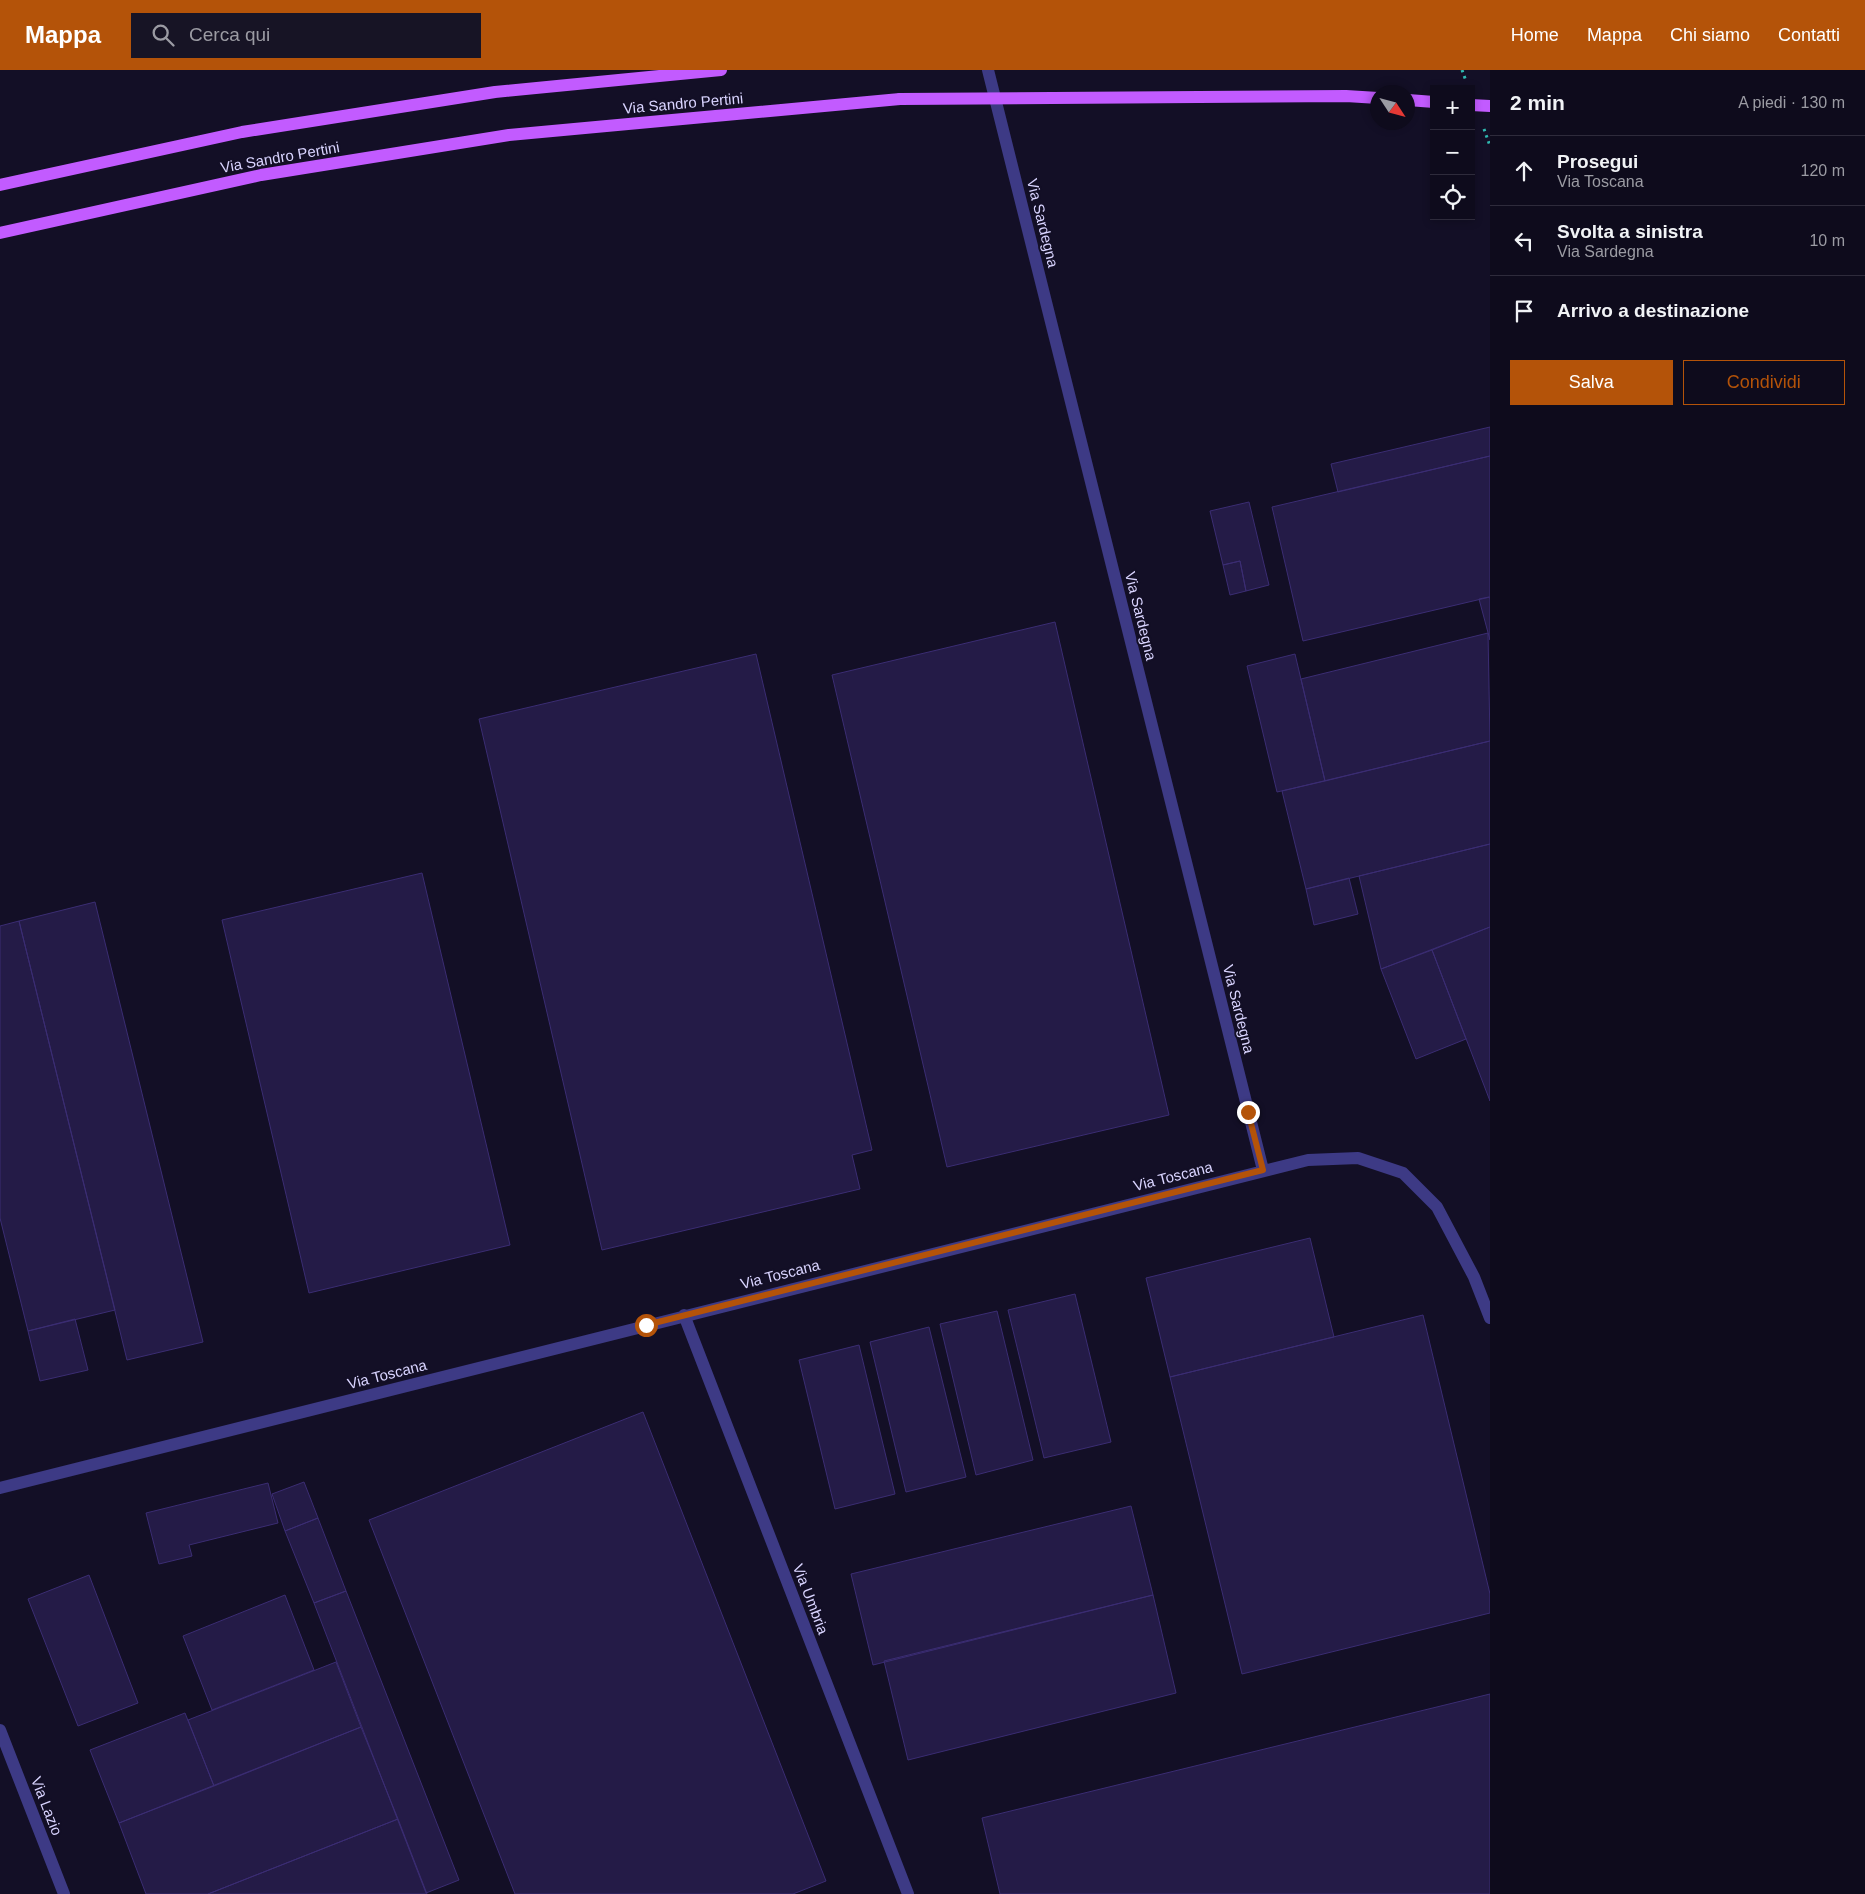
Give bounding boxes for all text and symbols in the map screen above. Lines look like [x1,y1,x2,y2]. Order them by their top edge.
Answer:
search box [131,13,481,58]
text: Mappa [25,21,101,48]
icon: search [149,21,177,49]
text: Cerca qui [189,24,270,45]
text: Home [1511,25,1559,45]
text: Mappa [1587,25,1642,45]
text: Chi siamo [1670,25,1750,45]
text: Contatti [1778,25,1840,45]
north arrow [1370,85,1415,130]
map controls [1430,85,1475,220]
button: + [1430,85,1475,130]
street label: Via Sandro Pertini [622,89,744,117]
text: 2 min [1510,91,1565,114]
text: A piedi · 130 m [1738,94,1845,111]
button: − [1430,130,1475,175]
street label: Via Sandro Pertini [219,138,341,176]
text: Prosegui [1557,151,1638,172]
icon: ahead [1510,157,1538,185]
text: 120 m [1801,162,1845,179]
text: Via Toscana [1557,173,1644,190]
button: locate [1430,175,1475,220]
street label: Via Sardegna [1024,177,1062,270]
text: Svolta a sinistra [1557,221,1703,242]
icon: left [1510,227,1538,255]
text: 10 m [1809,232,1845,249]
text: Via Sardegna [1557,243,1654,260]
icon: arrive [1510,297,1538,325]
text: Arrivo a destinazione [1557,300,1749,321]
button: Salva [1510,360,1673,405]
button: Condividi [1683,360,1845,405]
street label: Via Sardegna [1122,570,1160,663]
street label: Via Sardegna [1220,963,1258,1056]
route end [1237,1101,1260,1124]
street label: Via Toscana [1132,1158,1215,1194]
street label: Via Toscana [739,1256,822,1292]
route start [635,1314,658,1337]
street label: Via Toscana [346,1356,429,1392]
street label: Via Umbria [790,1561,832,1637]
street label: Via Lazio [28,1774,66,1838]

